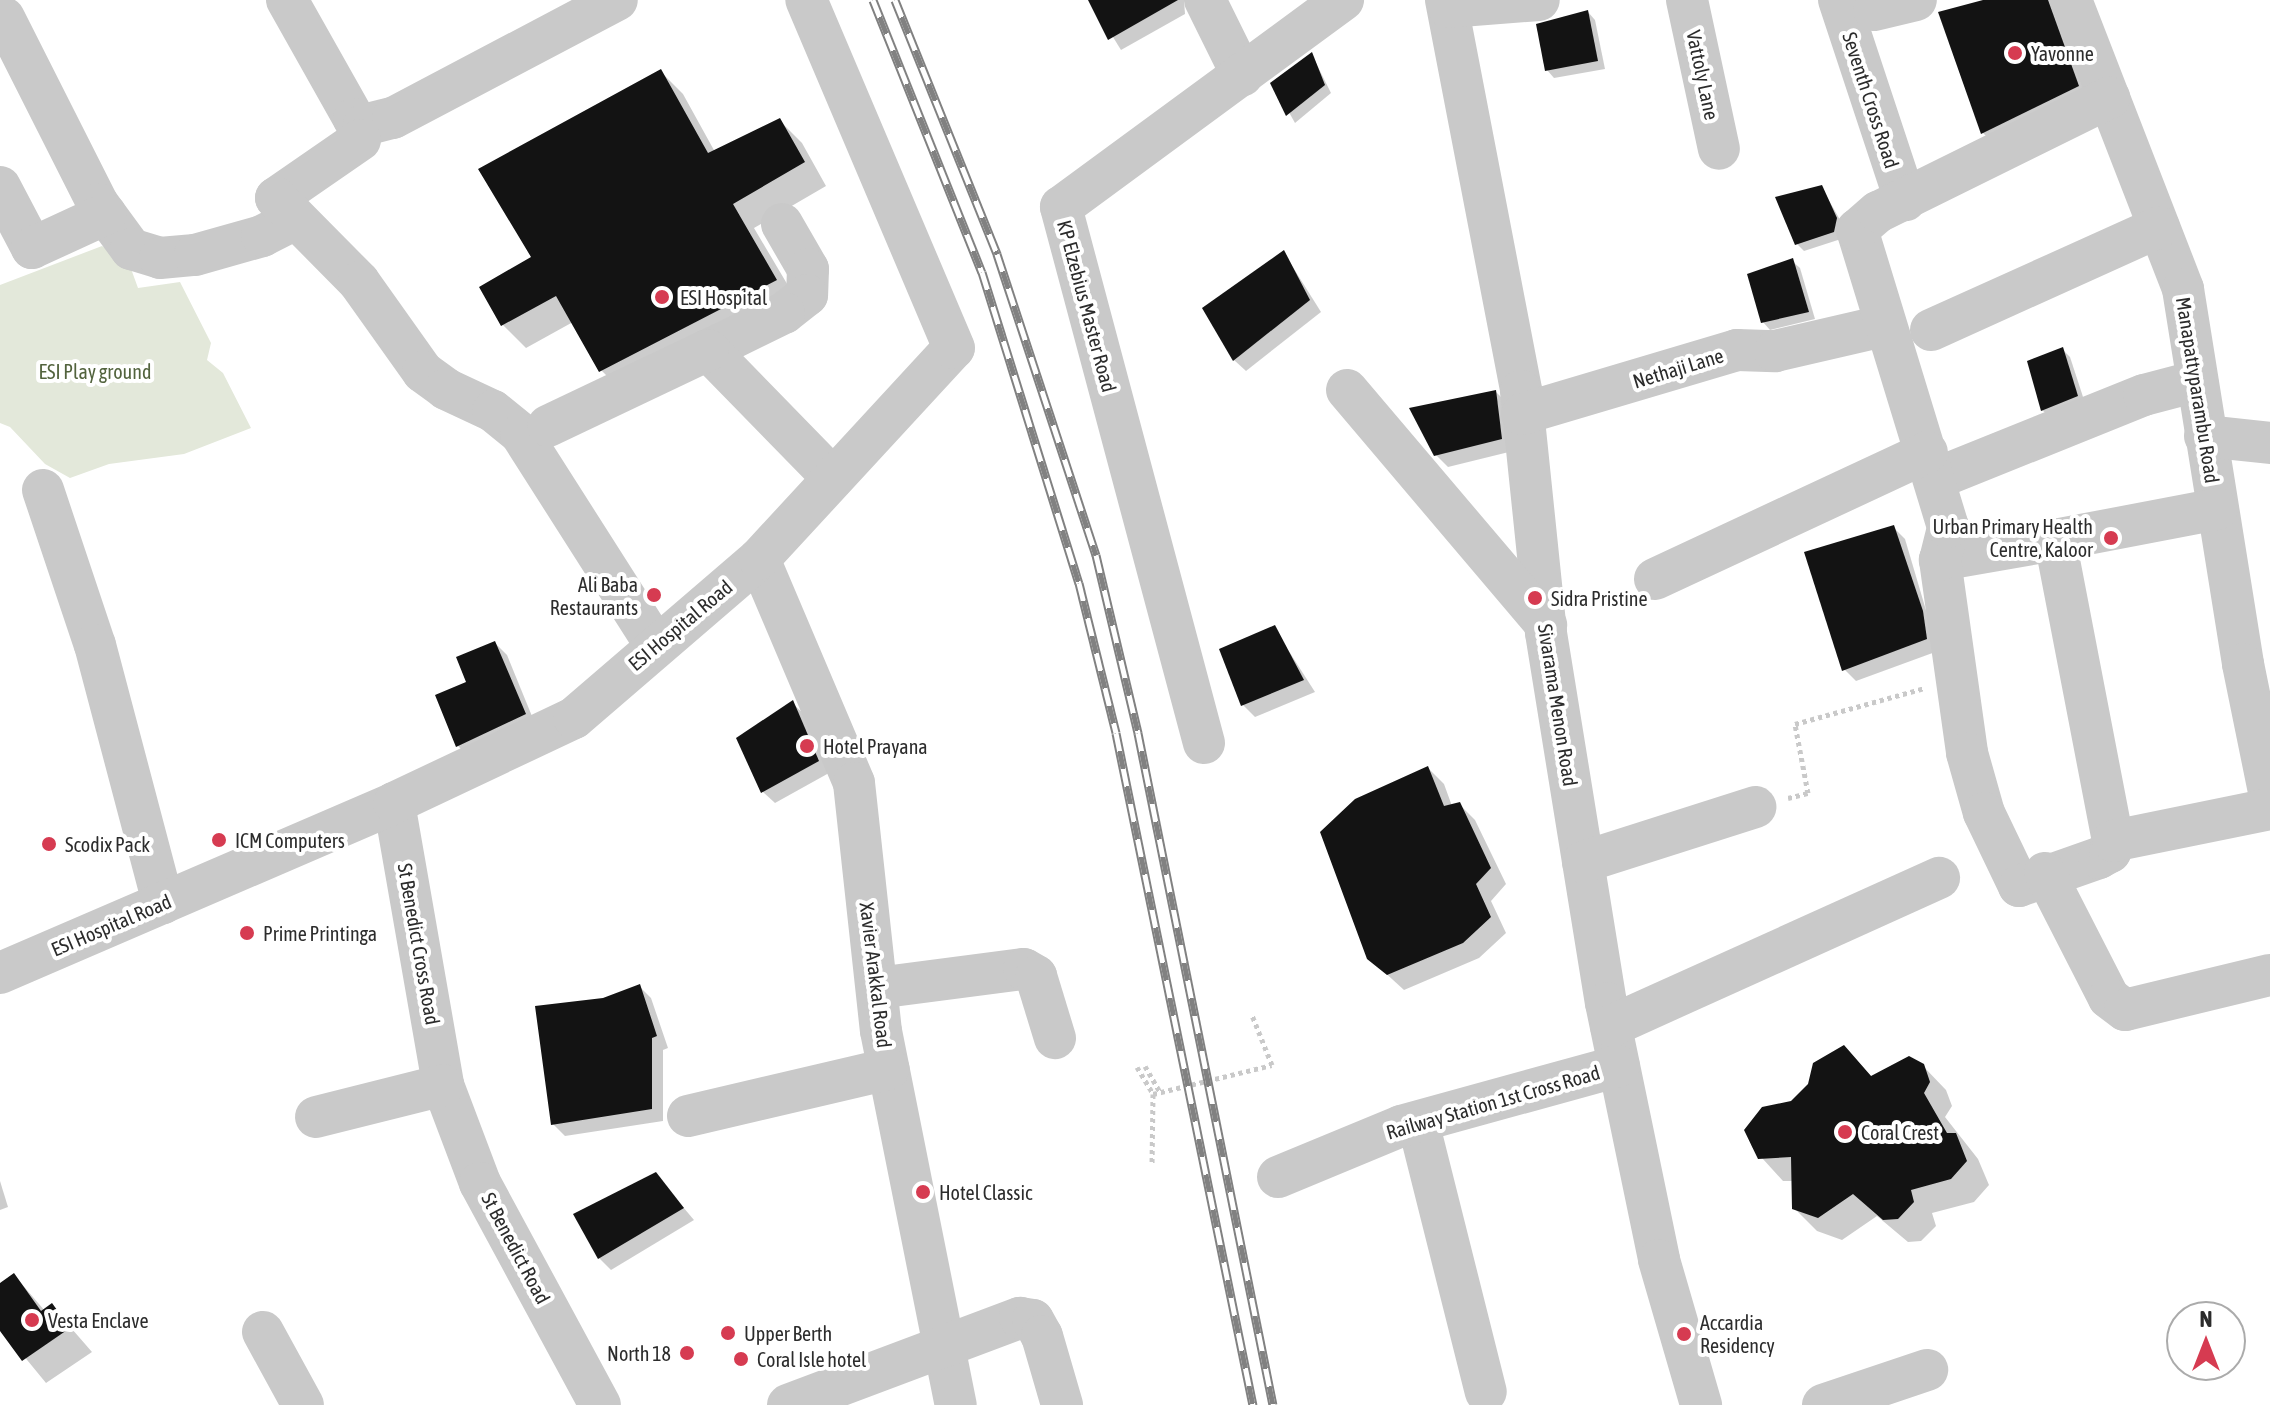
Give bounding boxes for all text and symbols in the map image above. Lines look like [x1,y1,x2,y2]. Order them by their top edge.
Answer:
street label: Vattoly Lane [1682,28,1724,122]
street label: Seventh Cross Road [1838,29,1904,171]
place label: Yavonne [2031,41,2094,65]
marker: Yavonne [2006,44,2024,62]
street label: KP Elzebius Master Road [1053,217,1121,395]
place label: ESI Hospital [680,285,767,309]
marker: ESI Hospital [651,286,673,308]
street label: Manapattyparambu Road [2171,295,2225,485]
street label: Nethaji Lane [1630,343,1726,393]
park label: ESI Play ground [39,359,151,383]
place label: Urban Primary Health Centre, Kaloor [1932,514,2093,561]
marker: Urban Primary Health Centre, Kaloor [2100,527,2122,549]
place label: Ali Baba Restaurants [550,572,638,619]
street label: ESI Hospital Road [623,575,737,675]
marker: Ali Baba Restaurants [645,586,663,604]
place label: Sidra Pristine [1551,586,1648,610]
marker: Sidra Pristine [1526,589,1544,607]
street label: Sivarama Menon Road [1533,622,1583,788]
place label: Hotel Prayana [823,734,928,758]
marker: Hotel Prayana [798,737,816,755]
place label: ICM Computers [235,828,345,852]
marker: ICM Computers [210,831,228,849]
place label: Scodix Pack [65,832,150,856]
marker: Scodix Pack [40,835,58,853]
street label: St Benedict Cross Road [393,861,445,1027]
street label: ESI Hospital Road [47,889,175,961]
street label: Xavier Arakkal Road [855,901,897,1049]
place label: Prime Printinga [263,921,377,945]
marker: Prime Printinga [238,924,256,942]
street label: Railway Station 1st Cross Road [1383,1060,1603,1144]
place label: Coral Crest [1861,1120,1939,1144]
marker: Coral Crest [1836,1123,1854,1141]
place label: Hotel Classic [939,1180,1032,1204]
marker: Hotel Classic [914,1183,932,1201]
street label: St Benedict Road [477,1188,555,1308]
north arrow [2166,1301,2246,1381]
text: N [2200,1306,2212,1332]
place label: Vesta Enclave [48,1308,148,1332]
place label: Accardia Residency [1700,1310,1775,1357]
marker: Vesta Enclave [23,1311,41,1329]
place label: Upper Berth [744,1321,832,1345]
marker: Upper Berth [719,1324,737,1342]
marker: Accardia Residency [1675,1325,1693,1343]
place label: North 18 [607,1341,671,1365]
marker: North 18 [678,1344,696,1362]
place label: Coral Isle hotel [757,1347,866,1371]
marker: Coral Isle hotel [732,1350,750,1368]

